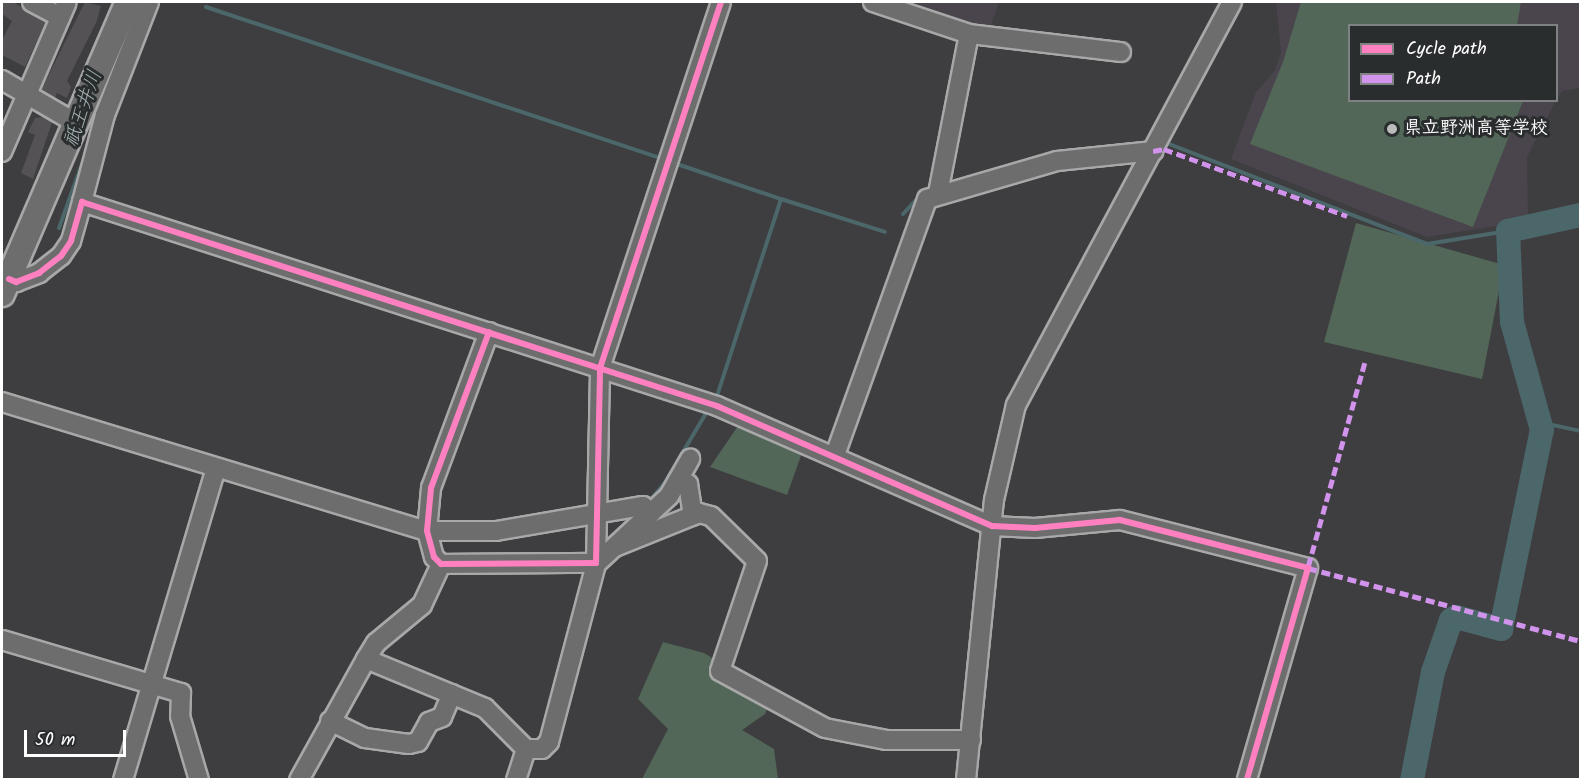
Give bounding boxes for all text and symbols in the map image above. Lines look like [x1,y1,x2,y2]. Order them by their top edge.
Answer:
legend [1348,24,1558,102]
text: Cycle path [1406,35,1487,64]
text: Path [1406,65,1441,94]
water label: 祇王井川 [60,67,108,151]
place label: 県立野洲高等学校 [1404,118,1548,140]
marker: 県立野洲高等学校 [1385,122,1399,136]
scale bar [27,718,129,756]
text: 50 m [35,726,75,755]

